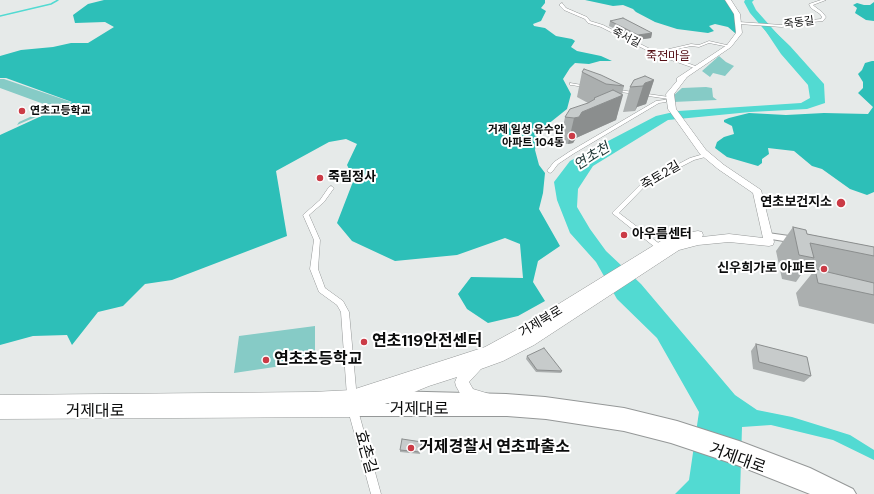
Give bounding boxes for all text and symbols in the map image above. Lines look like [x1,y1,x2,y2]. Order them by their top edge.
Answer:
street label: 죽동길 [783,14,815,32]
street label: 죽서길 [609,25,643,51]
district label: 죽전마을 [646,50,690,64]
place label: 연초고등학교 [30,104,91,118]
marker: 연초고등학교 [17,106,27,116]
place label: 거제 일성 유수안 아파트 104동 [488,123,564,149]
marker: 거제 일성 유수안 아파트 104동 [567,131,577,141]
water label: 연초천 [571,140,613,174]
street label: 죽토2길 [638,158,684,194]
place label: 죽림정사 [328,170,376,186]
marker: 죽림정사 [315,173,325,183]
place label: 연초보건지소 [760,195,832,211]
marker: 연초보건지소 [835,197,847,209]
place label: 아우름센터 [632,227,692,243]
marker: 아우름센터 [619,230,629,240]
place label: 신우희가로 아파트 [717,261,816,277]
marker: 신우희가로 아파트 [819,264,829,274]
street label: 거제북로 [516,303,566,341]
place label: 연초119안전센터 [372,332,482,352]
marker: 연초119안전센터 [359,337,369,347]
place label: 연초초등학교 [274,350,362,370]
marker: 연초초등학교 [261,355,271,365]
street label: 거제대로 [390,400,448,420]
street label: 거제대로 [66,402,124,422]
street label: 효촌길 [350,428,380,476]
place label: 거제경찰서 연초파출소 [419,438,570,458]
street label: 거제대로 [706,440,768,478]
marker: 거제경찰서 연초파출소 [406,443,416,453]

